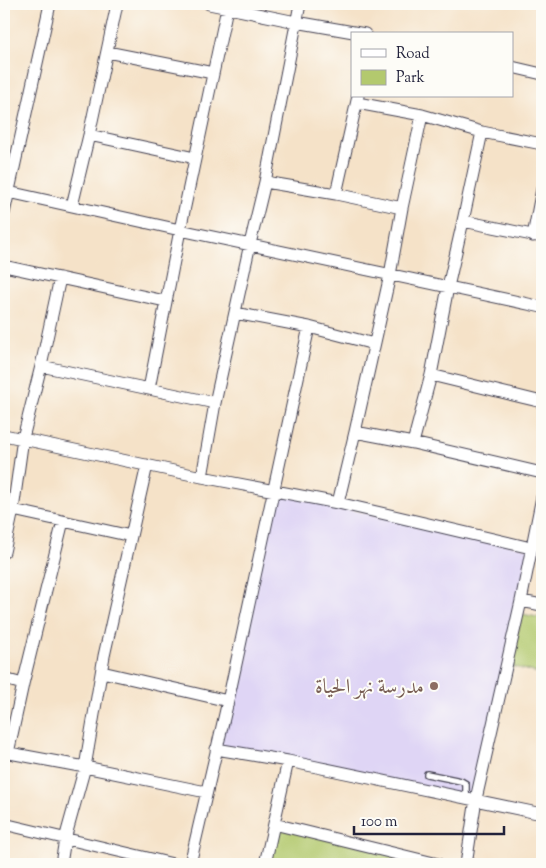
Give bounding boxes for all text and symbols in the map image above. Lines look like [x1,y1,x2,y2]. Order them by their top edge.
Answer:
legend [351,32,514,98]
text: Road [396,44,430,65]
text: Park [396,68,425,89]
place label: مدرسة نهر الحياة [315,673,424,703]
marker: مدرسة نهر الحياة [428,680,440,692]
scale bar [354,803,504,835]
text: 100 m [361,812,398,833]

